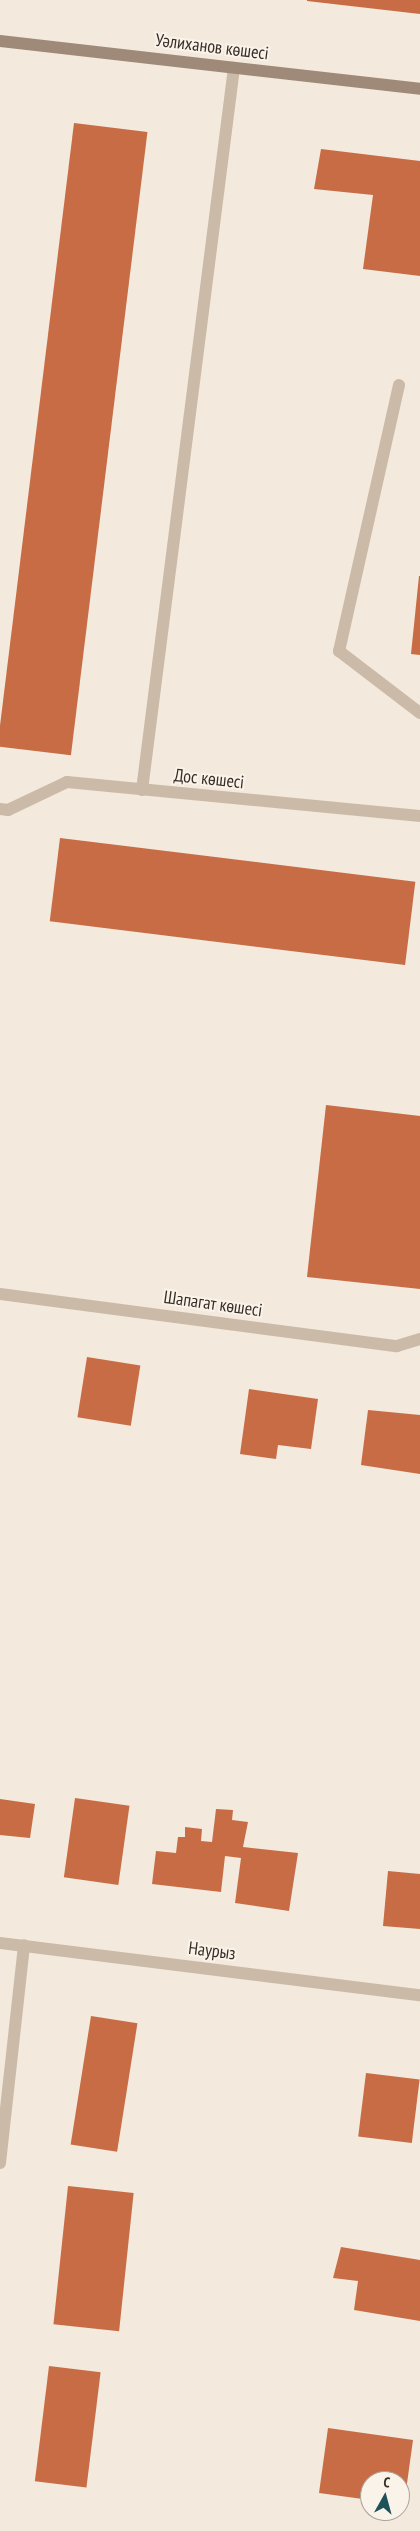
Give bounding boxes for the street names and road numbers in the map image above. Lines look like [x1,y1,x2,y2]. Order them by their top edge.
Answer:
street label: Уәлиханов көшесі [154,29,270,65]
street label: Дос көшесі [173,765,245,793]
street label: Шапагат көшесі [162,1286,264,1322]
street label: Наурыз [187,1937,237,1965]

